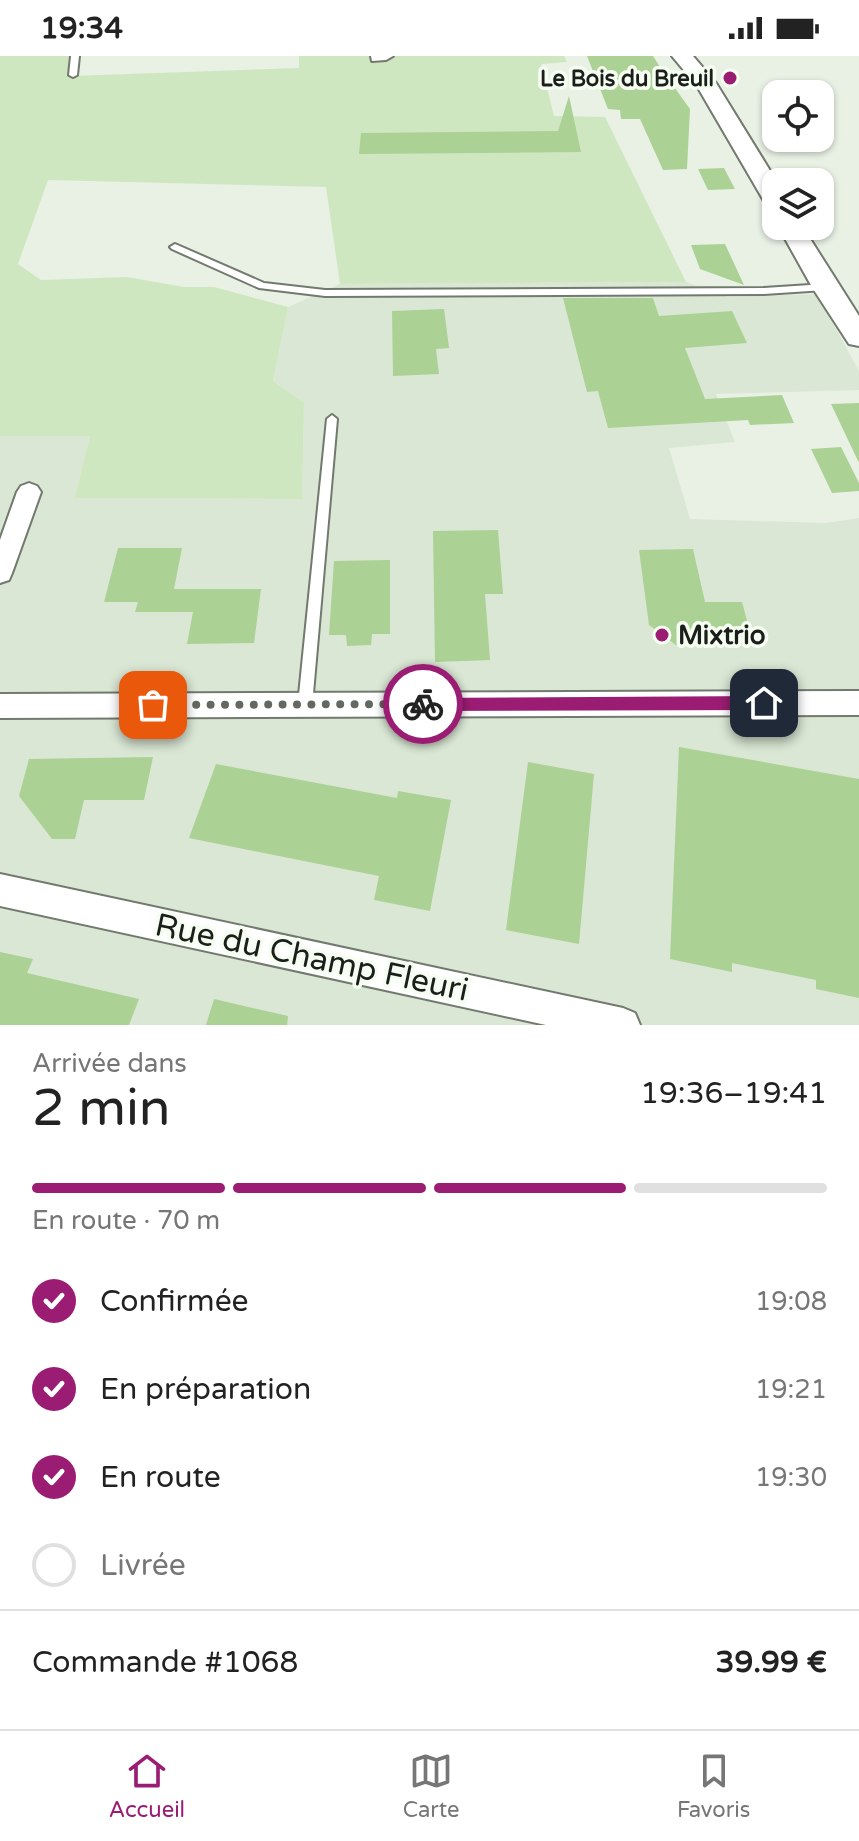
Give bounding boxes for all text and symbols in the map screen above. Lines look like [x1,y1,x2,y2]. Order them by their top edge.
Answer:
text: 19:34 [40,10,123,47]
place label: Le Bois du Breuil [540,66,714,92]
marker: Le Bois du Breuil [721,69,739,87]
map controls [762,80,834,240]
button: locate [762,80,834,152]
button: layers [762,168,834,240]
place label: Mixtrio [678,620,766,651]
marker: Mixtrio [653,626,671,644]
courier [383,664,463,744]
pin [730,669,798,737]
pin [119,671,187,739]
icon: home [742,681,786,725]
icon: bike [401,682,445,726]
icon: bag [131,683,175,727]
street label: Rue du Champ Fleuri [152,906,472,1010]
text: Arrivée dans [32,1048,187,1079]
text: 19:36–19:41 [640,1075,827,1112]
text: 2 min [32,1077,171,1140]
text: En route · 70 m [32,1205,220,1236]
icon: check [32,1279,76,1323]
text: Confirmée [100,1283,249,1320]
text: 19:08 [755,1286,827,1317]
icon: check [32,1367,76,1411]
text: En préparation [100,1371,311,1408]
text: 19:21 [755,1374,827,1405]
icon: check [32,1455,76,1499]
text: En route [100,1459,221,1496]
text: 19:30 [755,1462,827,1493]
text: Livrée [100,1547,186,1584]
text: Commande #1068 [32,1644,298,1681]
text: 39.99 € [716,1644,827,1681]
tab: Accueil [109,1749,185,1823]
tab: Carte [403,1749,459,1823]
tab: Favoris [677,1749,750,1823]

